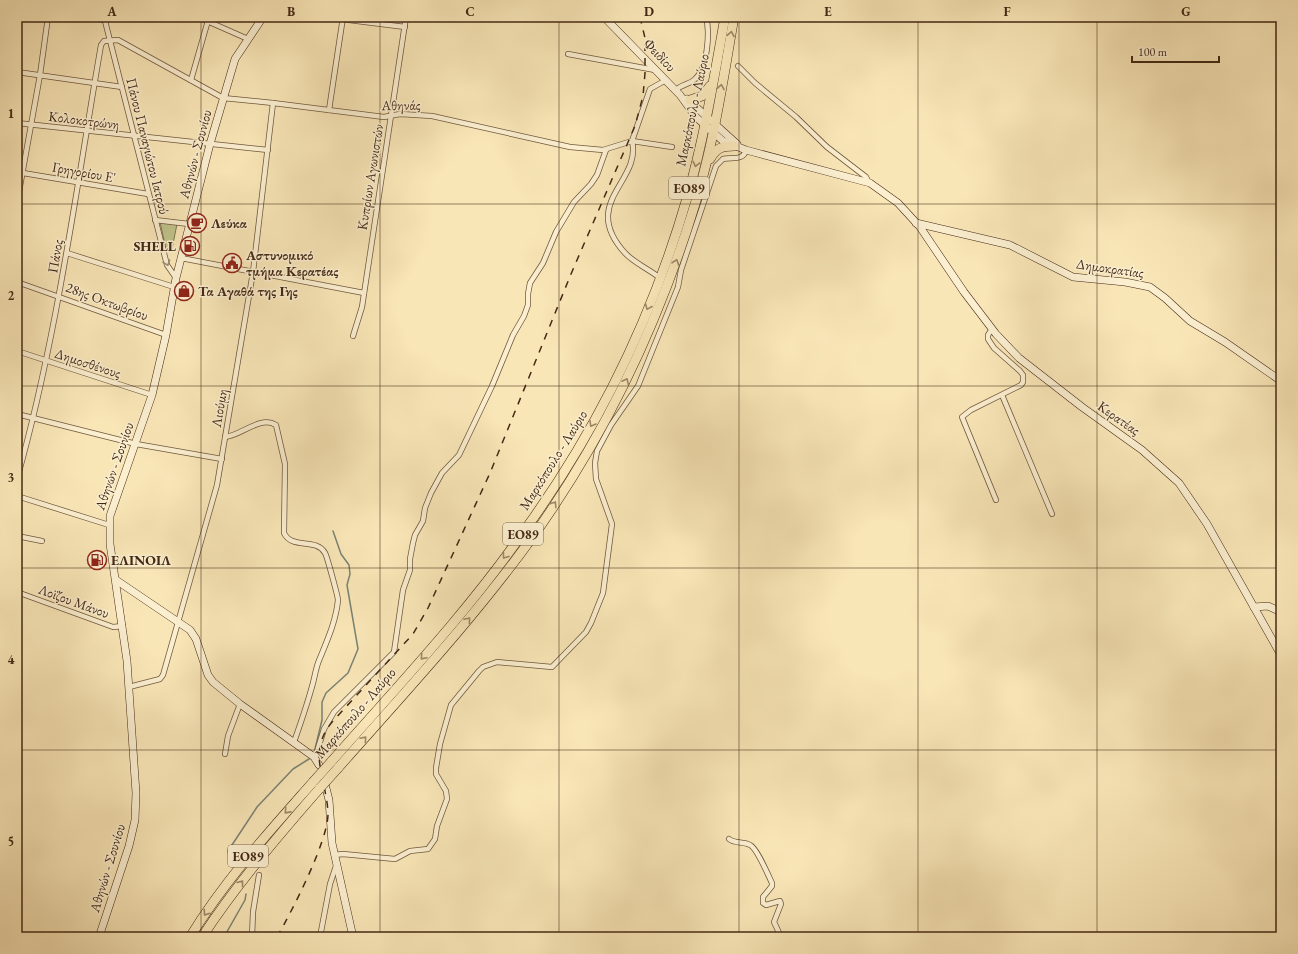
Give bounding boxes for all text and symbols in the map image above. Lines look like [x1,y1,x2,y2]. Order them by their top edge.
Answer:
text: A [106,3,117,20]
text: B [287,3,295,20]
text: C [465,3,475,20]
text: D [644,3,654,20]
text: E [824,3,832,20]
text: F [1003,3,1011,20]
text: G [1181,3,1191,20]
one-way arrow [726,31,735,37]
street label: Φειδίου [640,35,680,75]
scale bar [1132,38,1219,64]
text: 100 m [1138,44,1168,60]
street label: Μαρκόπουλο - Λαύριο [671,52,713,168]
street label: Πάνου Παναγιώτου Ιατρού [122,76,174,216]
one-way arrow [717,84,725,91]
street label: Αθηνάς [380,96,421,114]
text: 1 [8,105,15,122]
street label: Κολοκοτρώνη [48,107,120,133]
street label: Αθηνών - Σουνίου [174,107,216,202]
street label: Κυπρίων Αγωνιστών [353,122,387,231]
street label: Γρηγορίου Ε' [51,158,117,186]
one-way arrow [692,161,700,167]
road number: ΕΟ89 [669,177,709,199]
cafe icon: Λεύκα [186,212,208,234]
place label: Λεύκα [210,214,248,232]
fuel station icon: SHELL [179,235,201,257]
place label: SHELL [133,237,177,255]
street label: Πάνος [43,238,67,274]
place label: Αστυνομικό τμήμα Κερατέας [245,246,338,280]
public building icon: Αστυνομικό τμήμα Κερατέας [221,252,243,274]
street label: Δημοκρατίας [1075,254,1145,282]
one-way arrow [671,258,680,265]
one-way arrow [162,260,171,267]
street label: 28ης Οκτωβρίου [63,278,151,324]
shop icon: Τα Αγαθά της Γης [173,280,195,302]
place label: Τα Αγαθά της Γης [198,282,298,300]
text: 2 [8,287,15,304]
one-way arrow [645,304,653,311]
street label: Δημοσθένους [53,344,124,382]
one-way arrow [621,378,628,386]
street label: Λιούμη [207,387,231,430]
street label: Κερατέας [1094,397,1144,439]
street label: Μαρκόπουλο - Λαύριο [515,406,591,513]
street label: Αθηνών - Σουνίου [90,420,137,513]
one-way arrow [589,420,596,427]
text: 3 [8,469,15,486]
one-way arrow [549,502,556,509]
road number: ΕΟ89 [503,523,543,545]
fuel station icon: ΕΛΙΝΟΙΛ [86,549,108,571]
place label: ΕΛΙΝΟΙΛ [111,551,171,569]
one-way arrow [503,552,510,559]
street label: Λοϊζου Μάνου [35,580,112,622]
one-way arrow [463,617,470,624]
text: 4 [8,651,15,668]
one-way arrow [421,652,428,660]
street label: Μαρκόπουλο - Λαύριο [311,664,400,762]
one-way arrow [359,736,366,743]
one-way arrow [285,806,292,814]
street label: Αθηνών - Σουνίου [85,822,129,915]
text: 5 [8,833,14,850]
road number: ΕΟ89 [228,845,268,867]
one-way arrow [236,880,243,887]
one-way arrow [203,909,211,916]

